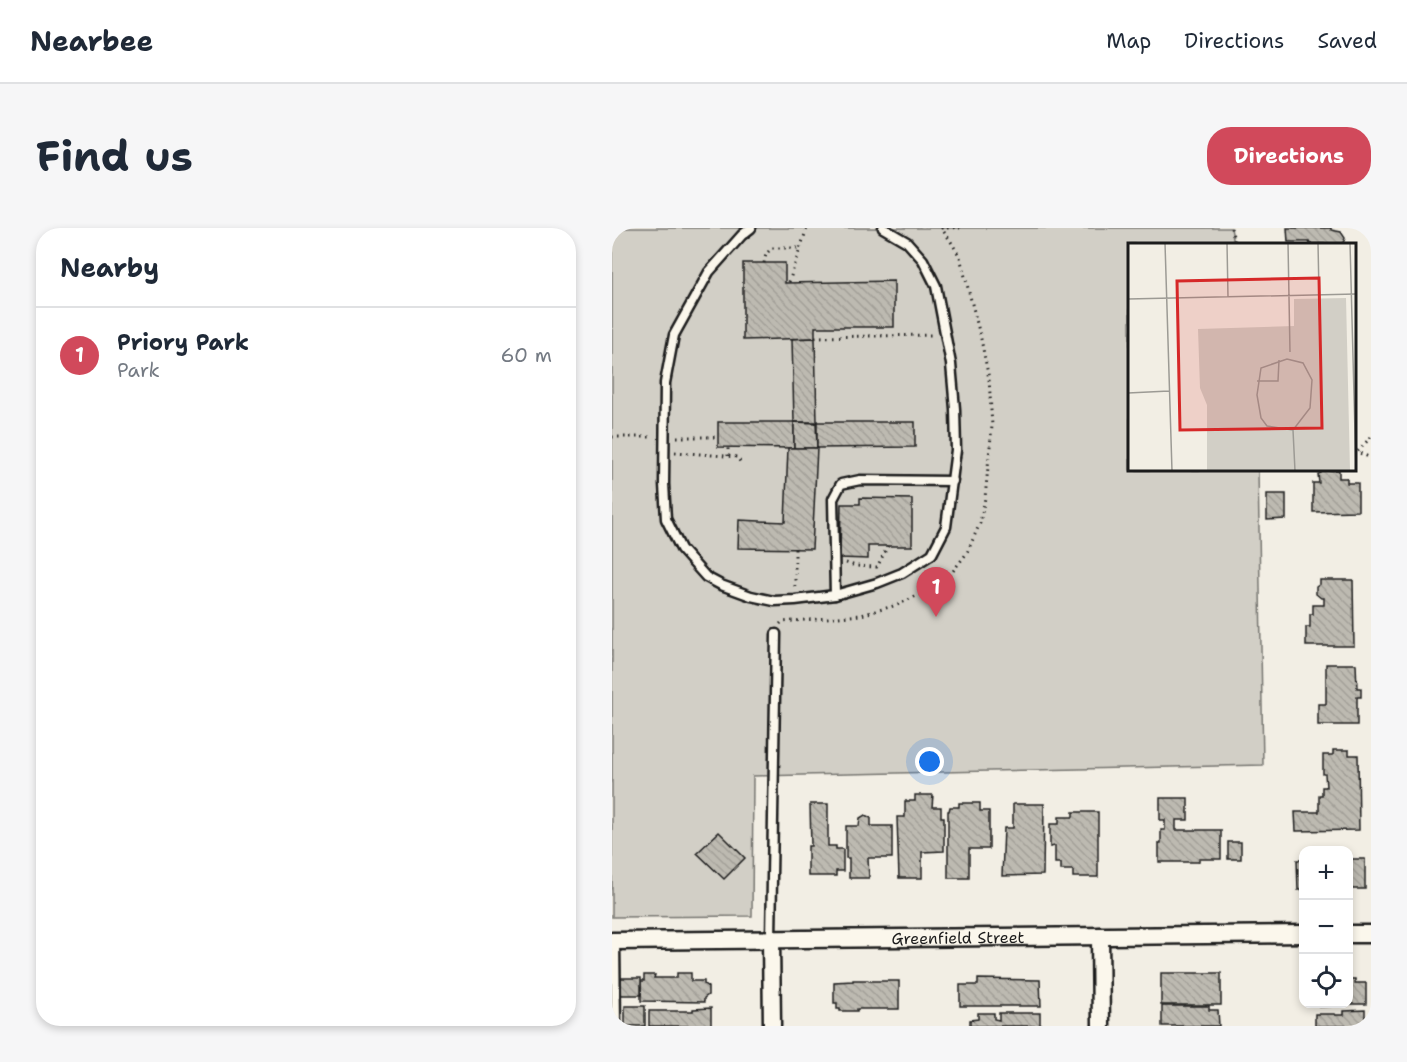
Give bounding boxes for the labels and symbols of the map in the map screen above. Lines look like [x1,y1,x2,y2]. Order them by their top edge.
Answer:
inset map [1128,243,1356,471]
pin: 1 [916,568,956,617]
your location [915,747,944,776]
street label: Greenfield Street [891,927,1025,949]

